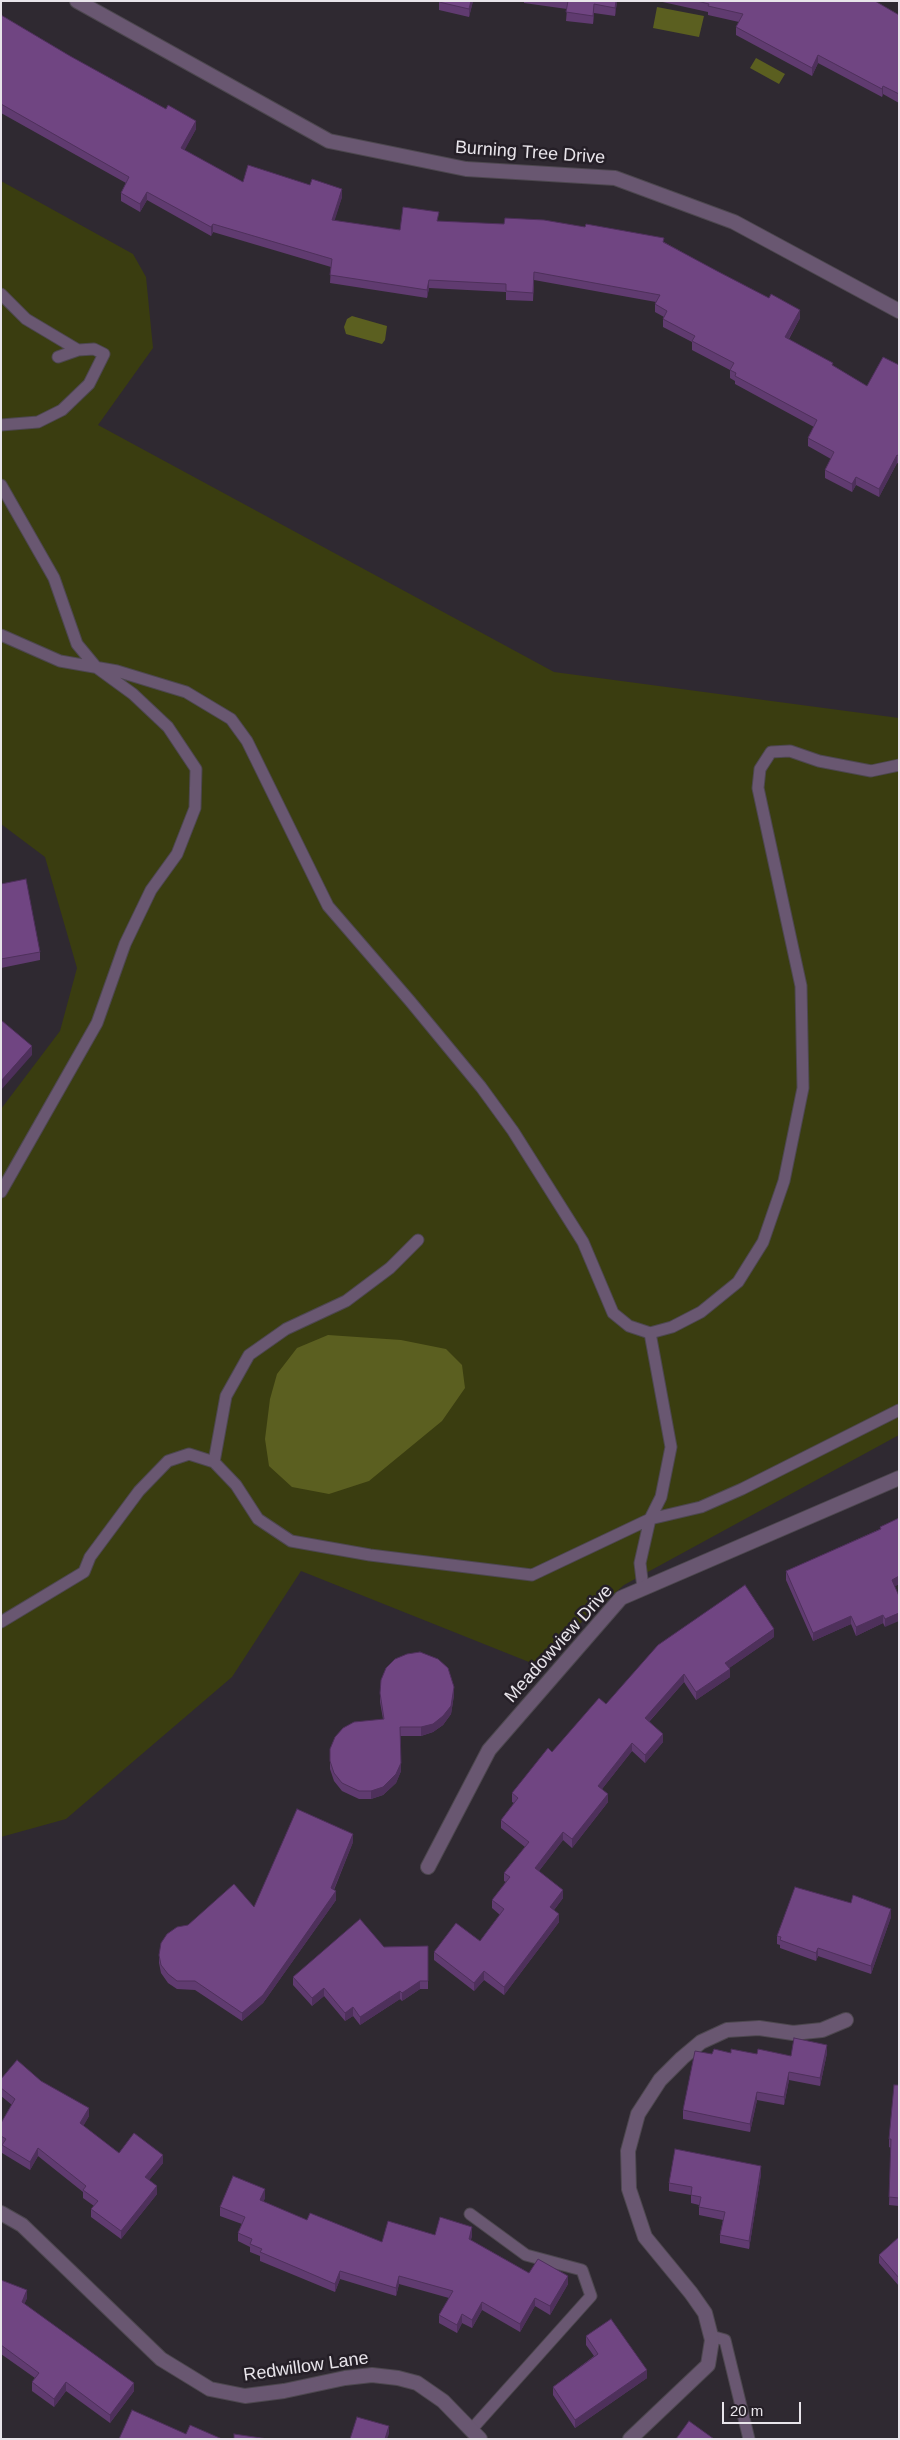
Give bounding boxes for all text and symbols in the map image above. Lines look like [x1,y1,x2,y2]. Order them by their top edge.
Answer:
street label: Burning Tree Drive [454,137,606,169]
street label: Meadowview Drive [500,1581,618,1707]
street label: Redwillow Lane [242,2348,370,2386]
scale bar [725,2392,804,2424]
text: 20 m [730,2402,763,2419]

